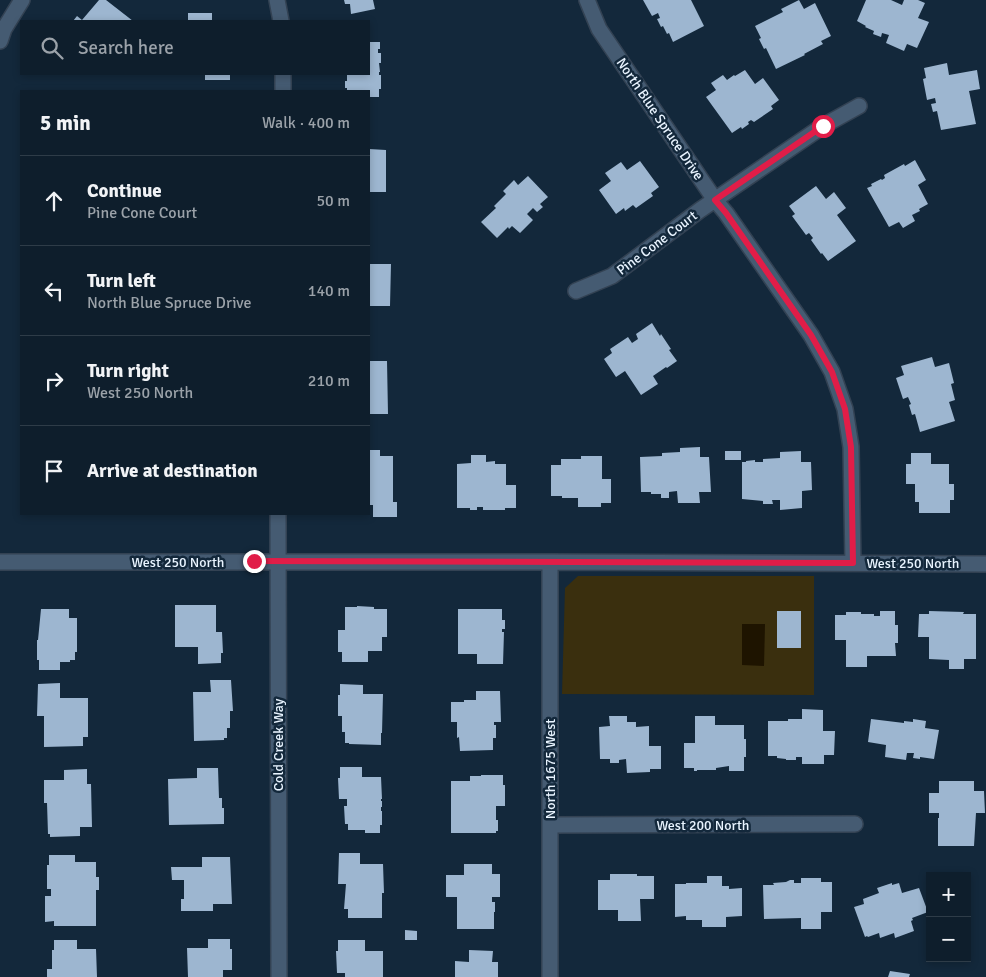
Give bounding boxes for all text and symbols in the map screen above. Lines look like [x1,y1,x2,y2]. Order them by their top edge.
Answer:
search box [20,20,370,75]
icon: search [38,34,66,62]
text: Search here [78,36,174,60]
street label: North Blue Spruce Drive [613,55,707,183]
text: 5 min [40,110,91,136]
text: Walk · 400 m [262,113,350,133]
route start [812,115,835,138]
text: Continue [87,179,162,203]
icon: ahead [40,187,68,215]
text: 50 m [316,191,350,211]
text: Pine Cone Court [87,203,197,223]
street label: Pine Cone Court [613,207,701,279]
text: Turn left [87,269,156,293]
icon: left [40,277,68,305]
text: 140 m [308,281,350,301]
text: North Blue Spruce Drive [87,293,251,313]
text: Turn right [87,359,169,383]
icon: right [40,367,68,395]
text: 210 m [308,371,350,391]
text: West 250 North [87,383,193,403]
icon: arrive [40,457,68,485]
text: Arrive at destination [87,459,258,483]
route end [243,550,266,573]
street label: West 250 North [132,554,224,571]
street label: West 250 North [867,555,959,572]
street label: Cold Creek Way [270,698,287,791]
street label: North 1675 West [542,719,559,819]
street label: West 200 North [657,817,749,834]
map controls [926,872,971,962]
button: + [926,872,971,917]
button: − [926,917,971,962]

